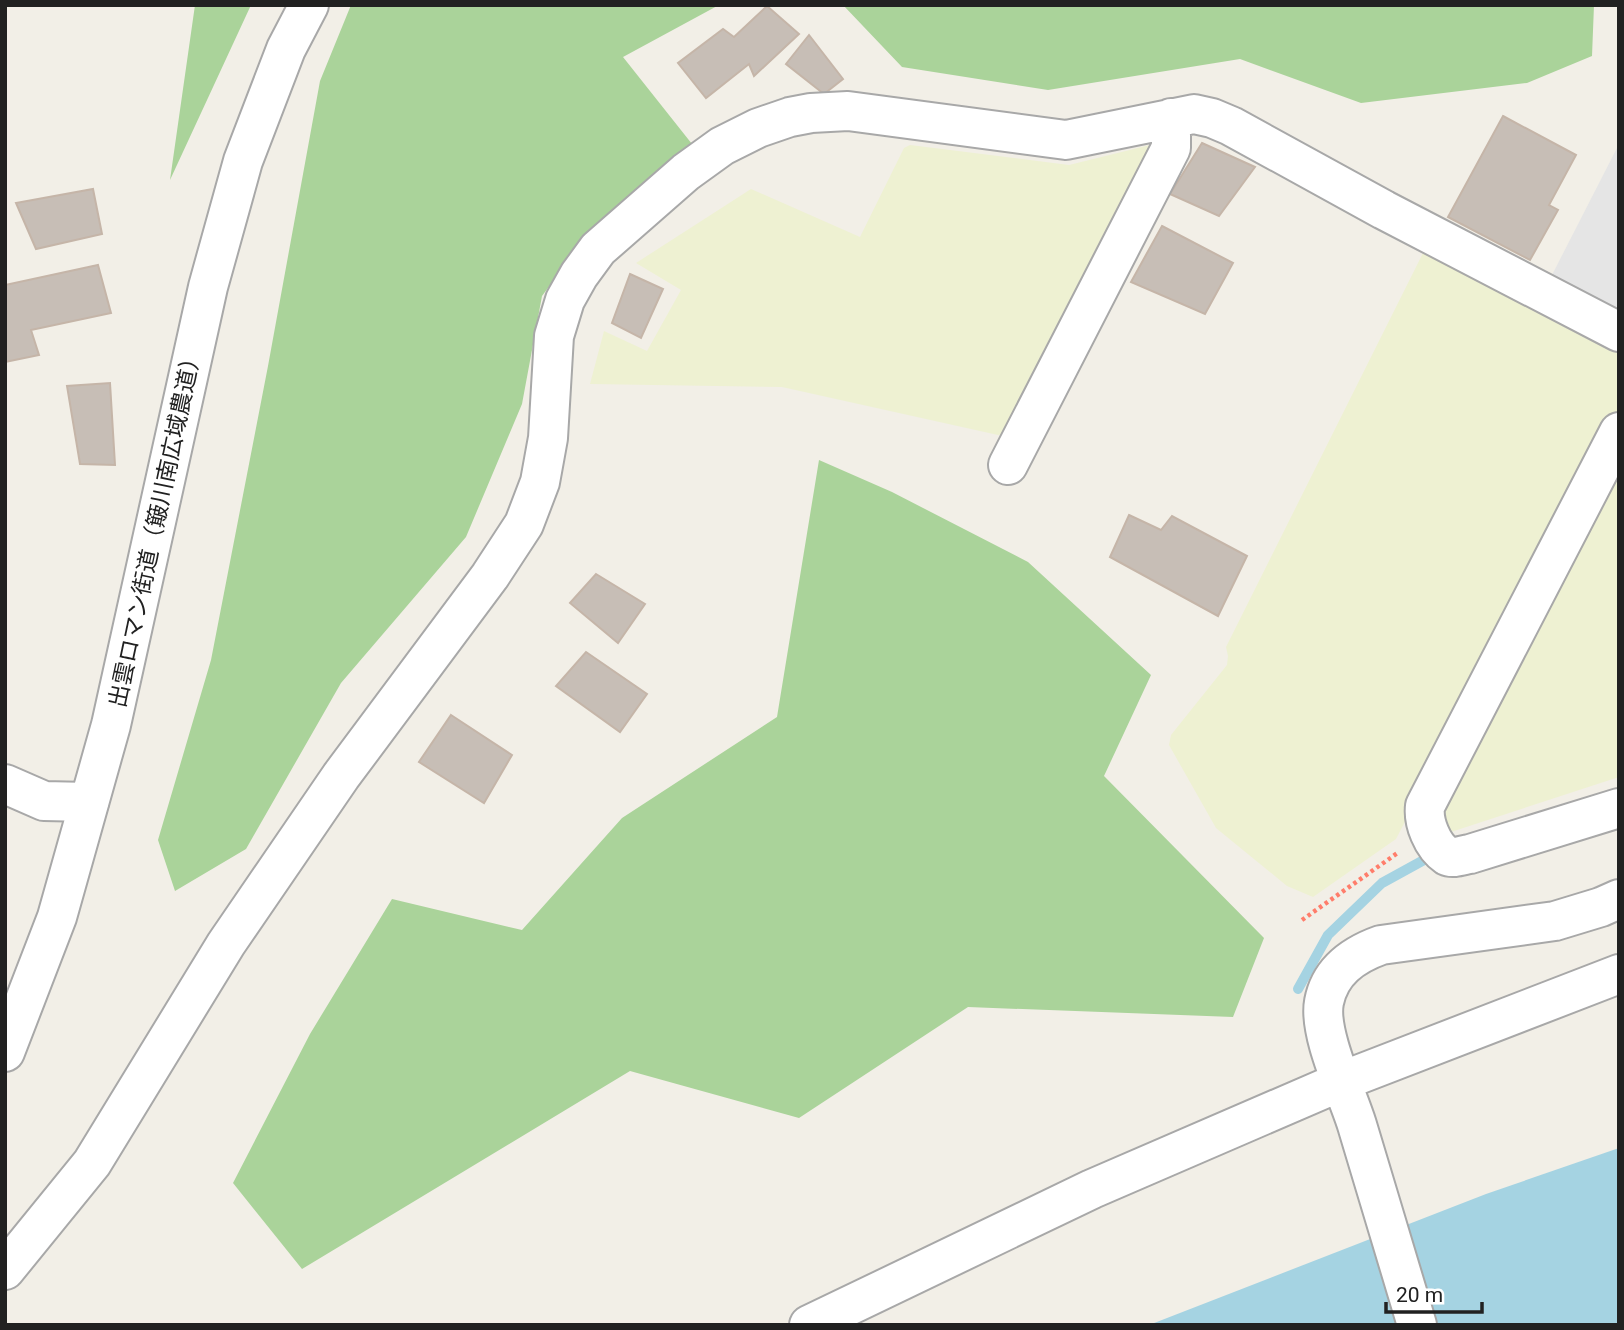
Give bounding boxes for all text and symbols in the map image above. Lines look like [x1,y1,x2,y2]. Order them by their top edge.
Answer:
street label: 出雲ロマン街道（簸川南広域農道） [104,344,207,710]
scale bar [1386,1270,1482,1314]
text: 20 m [1396,1283,1443,1307]

